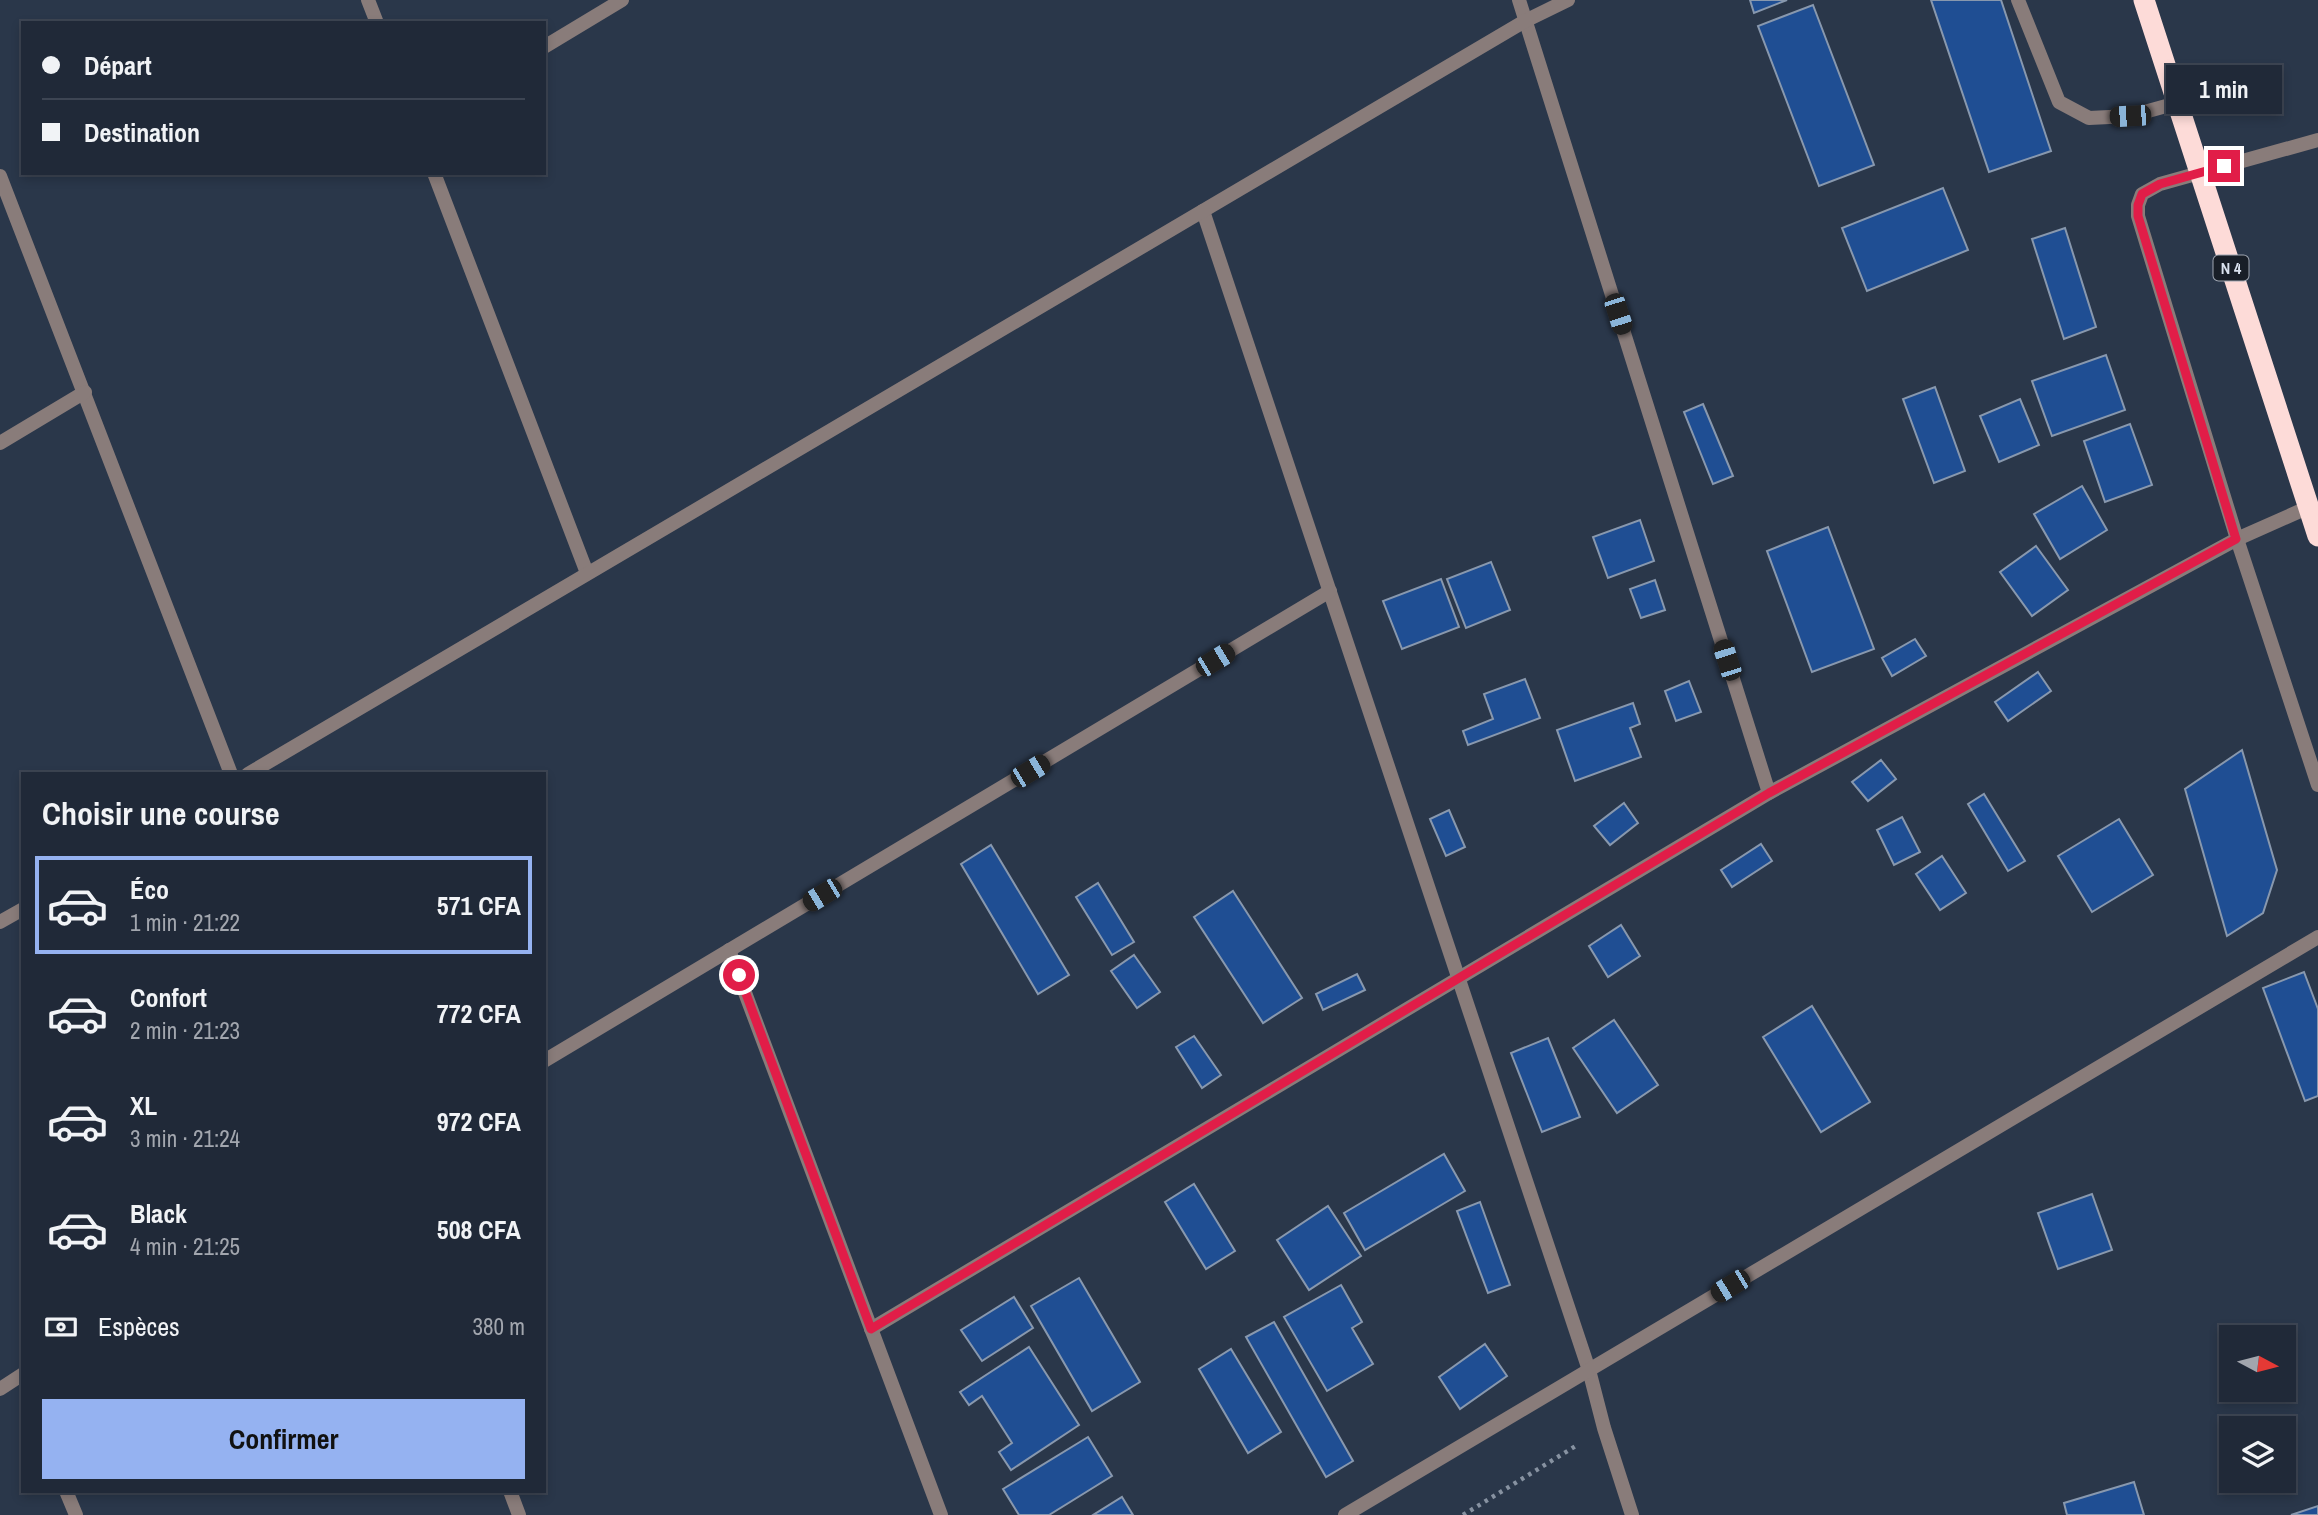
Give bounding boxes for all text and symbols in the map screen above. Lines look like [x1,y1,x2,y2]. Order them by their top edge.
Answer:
text: Départ [84,48,152,83]
callout: 1 min [2166,64,2282,114]
text: 1 min [2199,74,2249,105]
car [2109,104,2152,128]
text: Destination [84,115,200,150]
route end [2208,150,2240,182]
road number: N 4 [2214,256,2248,280]
car [1602,291,1635,337]
car [1711,637,1744,683]
car [1192,640,1239,680]
car [1007,751,1054,791]
text: Choisir une course [42,792,280,835]
text: Éco [130,872,169,907]
icon: car [46,874,109,937]
car [799,875,846,915]
text: 571 CFA [437,888,521,923]
text: 1 min · 21:22 [130,907,240,938]
route start [723,959,755,991]
text: Confort [130,980,207,1015]
icon: car [46,982,109,1045]
text: 772 CFA [437,996,521,1031]
text: 2 min · 21:23 [130,1015,240,1046]
text: XL [130,1088,157,1123]
icon: car [46,1090,109,1153]
text: 972 CFA [437,1104,521,1139]
text: 3 min · 21:24 [130,1123,240,1154]
text: Black [130,1196,187,1231]
icon: car [46,1198,109,1261]
text: 508 CFA [437,1212,521,1247]
text: 4 min · 21:25 [130,1231,240,1262]
car [1707,1266,1754,1306]
icon: cash [42,1308,80,1346]
text: Espèces [98,1309,180,1344]
text: 380 m [473,1311,525,1342]
north arrow [2219,1325,2296,1402]
map controls [2219,1325,2296,1493]
button: Confirmer [42,1399,525,1479]
button: layers [2219,1416,2296,1493]

